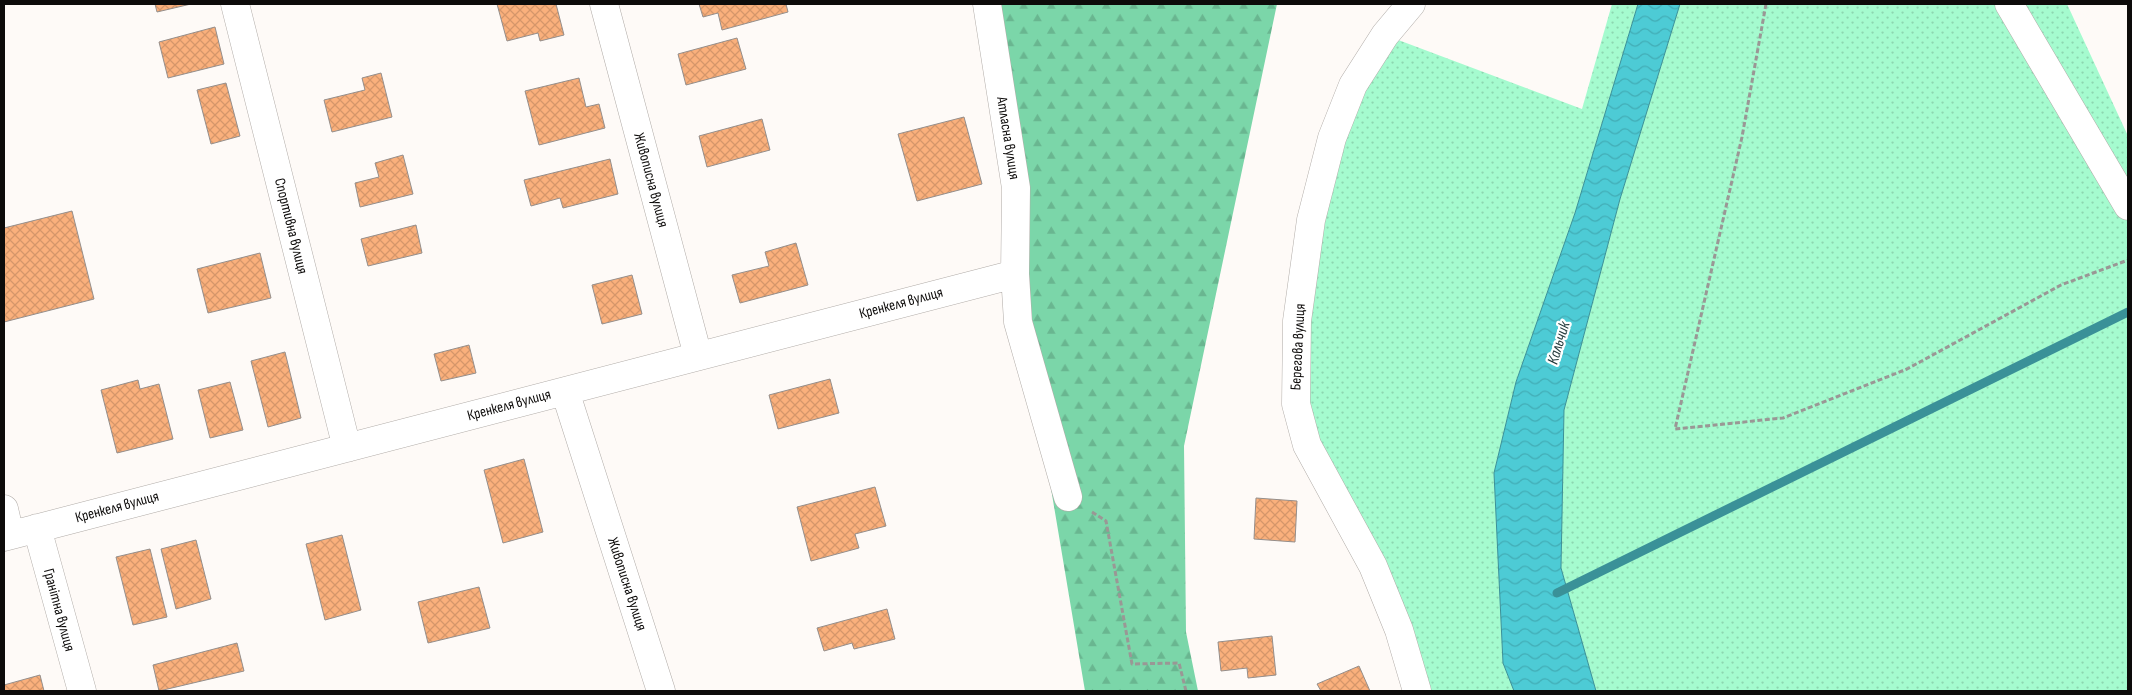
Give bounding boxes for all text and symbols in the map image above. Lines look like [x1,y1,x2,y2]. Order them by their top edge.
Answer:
street label: Атласна вулиця [992,94,1024,181]
street label: Живописна вулиця [629,131,673,230]
street label: Спортивна вулиця [270,176,312,276]
street label: Кренкеля вулиця [857,283,945,323]
street label: Берегова вулиця [1286,303,1310,391]
water label: Кальчик [1544,318,1575,367]
street label: Кренкеля вулиця [465,385,553,425]
street label: Кренкеля вулиця [73,487,161,527]
street label: Живописна вулиця [603,535,651,633]
street label: Гранітна вулиця [39,566,79,654]

